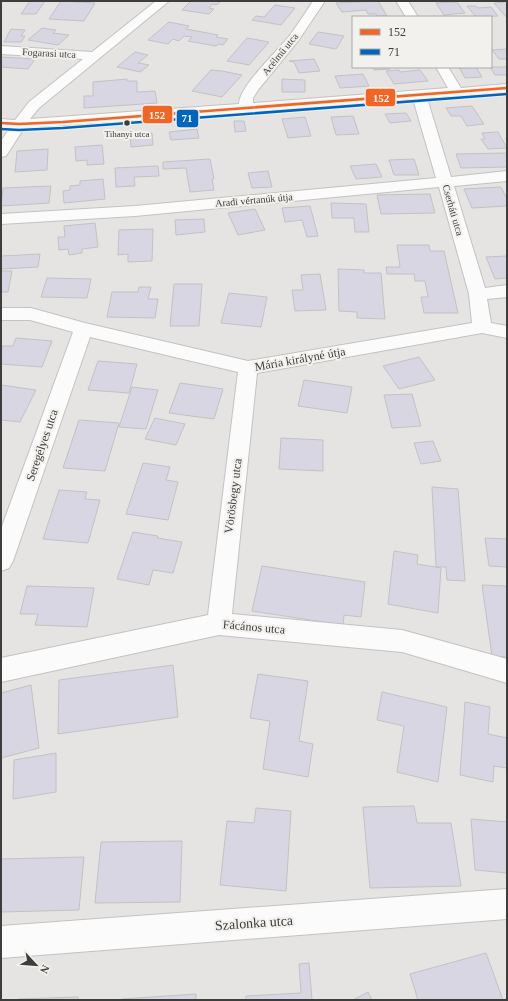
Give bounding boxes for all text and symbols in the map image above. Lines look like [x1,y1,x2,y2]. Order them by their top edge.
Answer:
legend [352,16,492,68]
text: 152 [388,25,406,39]
street label: Acélmű utca [260,30,301,77]
text: 71 [388,45,400,59]
street label: Fogarasi utca [22,46,77,60]
line badge: 152 [365,88,396,107]
text: 152 [373,92,390,104]
line badge: 152 [142,105,173,124]
text: 152 [149,109,166,121]
line badge: 71 [176,109,199,128]
text: 71 [182,112,193,124]
marker: Tihanyi utca [122,118,132,128]
place label: Tihanyi utca [105,129,149,139]
street label: Cserháti utca [440,183,466,237]
street label: Aradi vértanúk útja [215,191,294,209]
street label: Mária királyné útja [253,344,347,374]
street label: Seregélyes utca [23,407,61,483]
street label: Vörösbegy utca [221,457,245,534]
street label: Fácános utca [222,617,286,637]
street label: Szalonka utca [215,913,294,933]
north arrow [16,945,56,985]
text: N [38,963,52,976]

